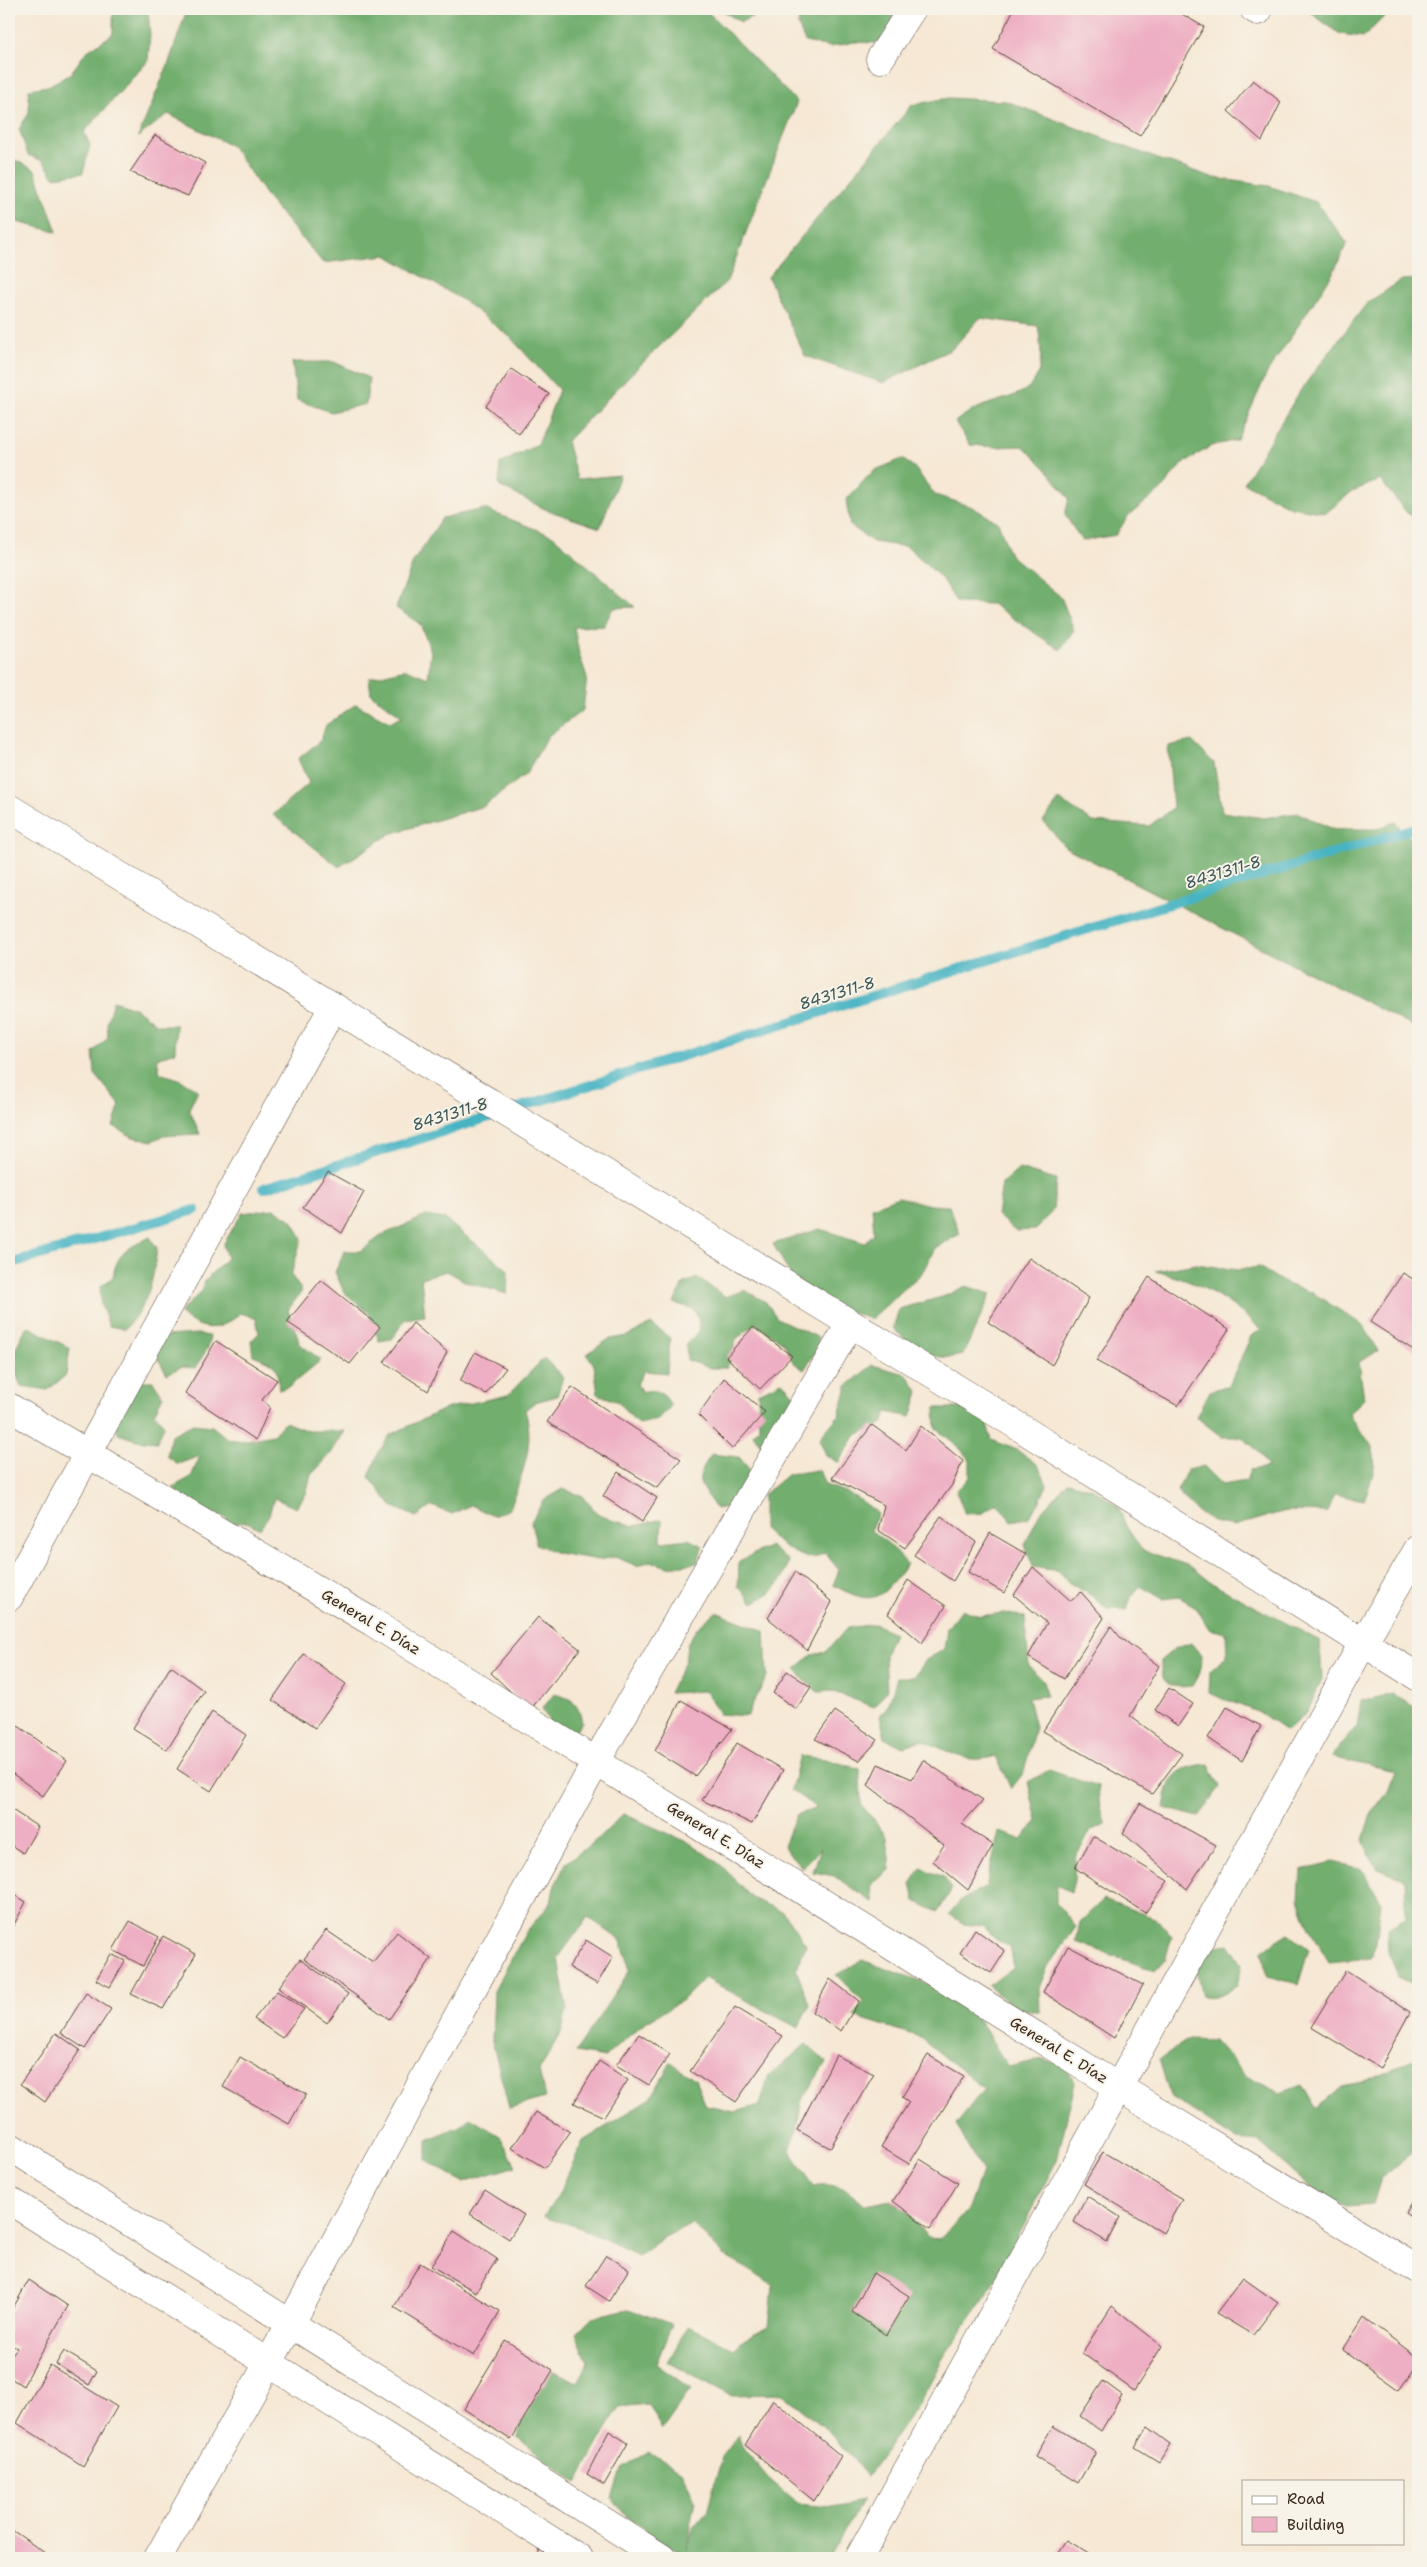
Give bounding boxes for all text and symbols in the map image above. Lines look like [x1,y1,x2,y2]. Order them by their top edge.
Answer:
water label: 8431311-8 [1183,851,1263,893]
water label: 8431311-8 [797,972,877,1014]
water label: 8431311-8 [410,1093,490,1135]
street label: General E. Díaz [318,1585,424,1659]
street label: General E. Díaz [663,1797,769,1873]
street label: General E. Díaz [1006,2012,1112,2088]
legend [1242,2480,1404,2544]
text: Road [1287,2489,1325,2509]
text: Building [1287,2515,1344,2535]

